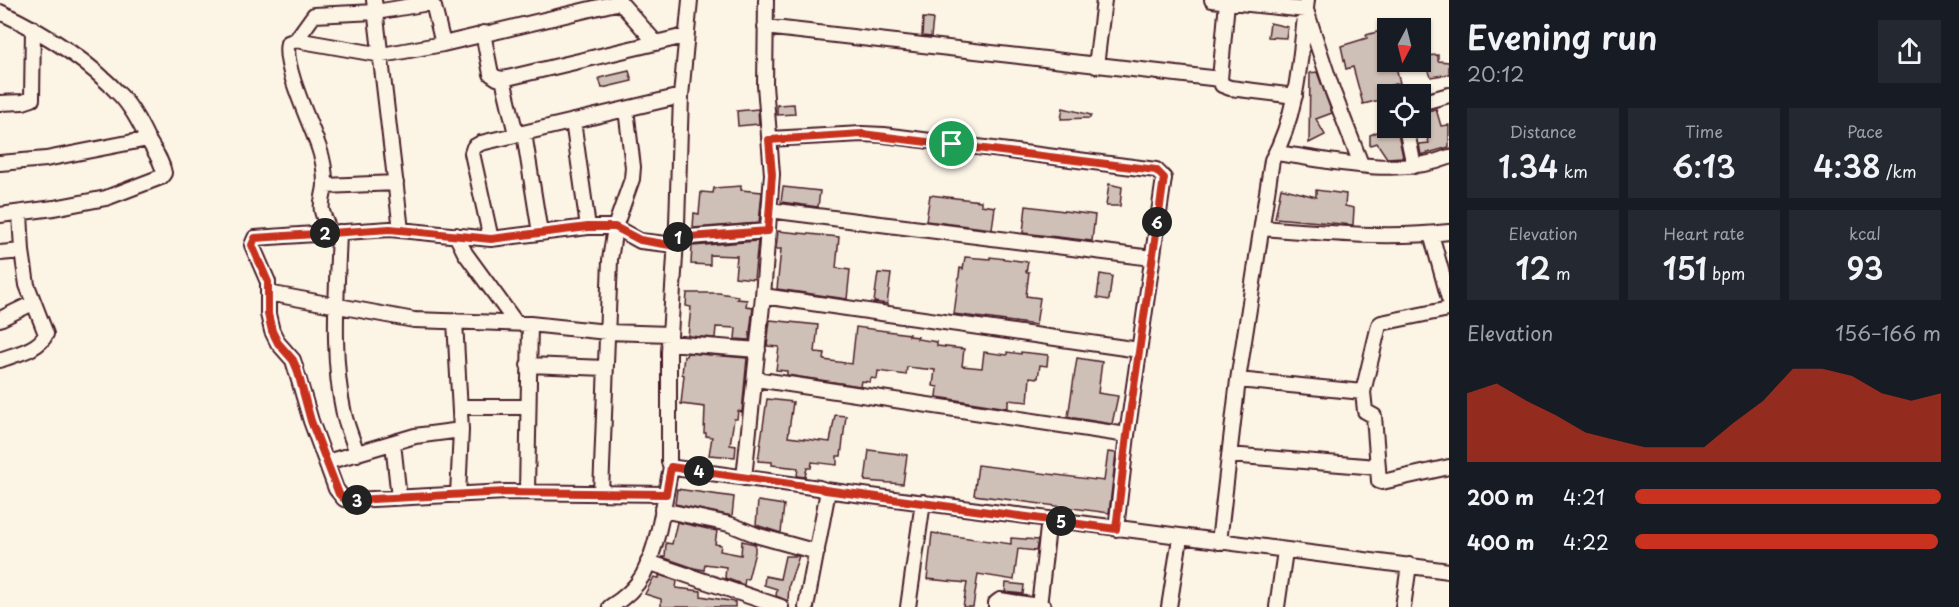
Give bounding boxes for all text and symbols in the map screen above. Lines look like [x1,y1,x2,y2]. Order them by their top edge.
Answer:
text: Evening run [1467,11,1658,61]
north arrow [1377,18,1431,72]
map controls [1377,18,1431,138]
button: share [1878,20,1941,83]
text: 20:12 [1467,59,1524,89]
button: locate [1377,84,1431,138]
pin [926,118,977,169]
text: Distance [1509,119,1577,143]
text: Time [1685,119,1723,143]
text: Pace [1847,119,1883,143]
icon: arrive [935,127,968,160]
text: 1.34 [1498,143,1559,188]
text: 6:13 [1672,143,1736,188]
text: 4:38 [1813,143,1881,188]
text: km [1559,159,1588,183]
text: /km [1881,159,1917,183]
pin: 6 [1142,207,1172,237]
text: 6 [1151,210,1163,234]
pin: 2 [310,218,340,248]
text: 2 [319,221,331,245]
text: Elevation [1508,221,1578,245]
text: Heart rate [1664,221,1744,245]
text: kcal [1849,221,1881,245]
pin: 1 [663,222,693,252]
text: 1 [674,225,682,249]
text: 12 [1516,245,1551,290]
text: 151 [1663,245,1707,290]
text: 93 [1847,245,1883,290]
text: m [1551,261,1570,285]
text: bpm [1707,261,1745,285]
text: Elevation [1467,318,1553,348]
text: 156–166 m [1835,318,1941,348]
pin: 4 [684,456,714,486]
text: 4 [694,459,704,483]
text: 200 m [1467,482,1534,512]
text: 4:21 [1563,482,1605,512]
pin: 3 [342,485,372,515]
text: 3 [352,488,362,512]
pin: 5 [1046,506,1076,536]
text: 5 [1056,509,1066,533]
text: 400 m [1467,527,1535,557]
text: 4:22 [1563,527,1609,557]

